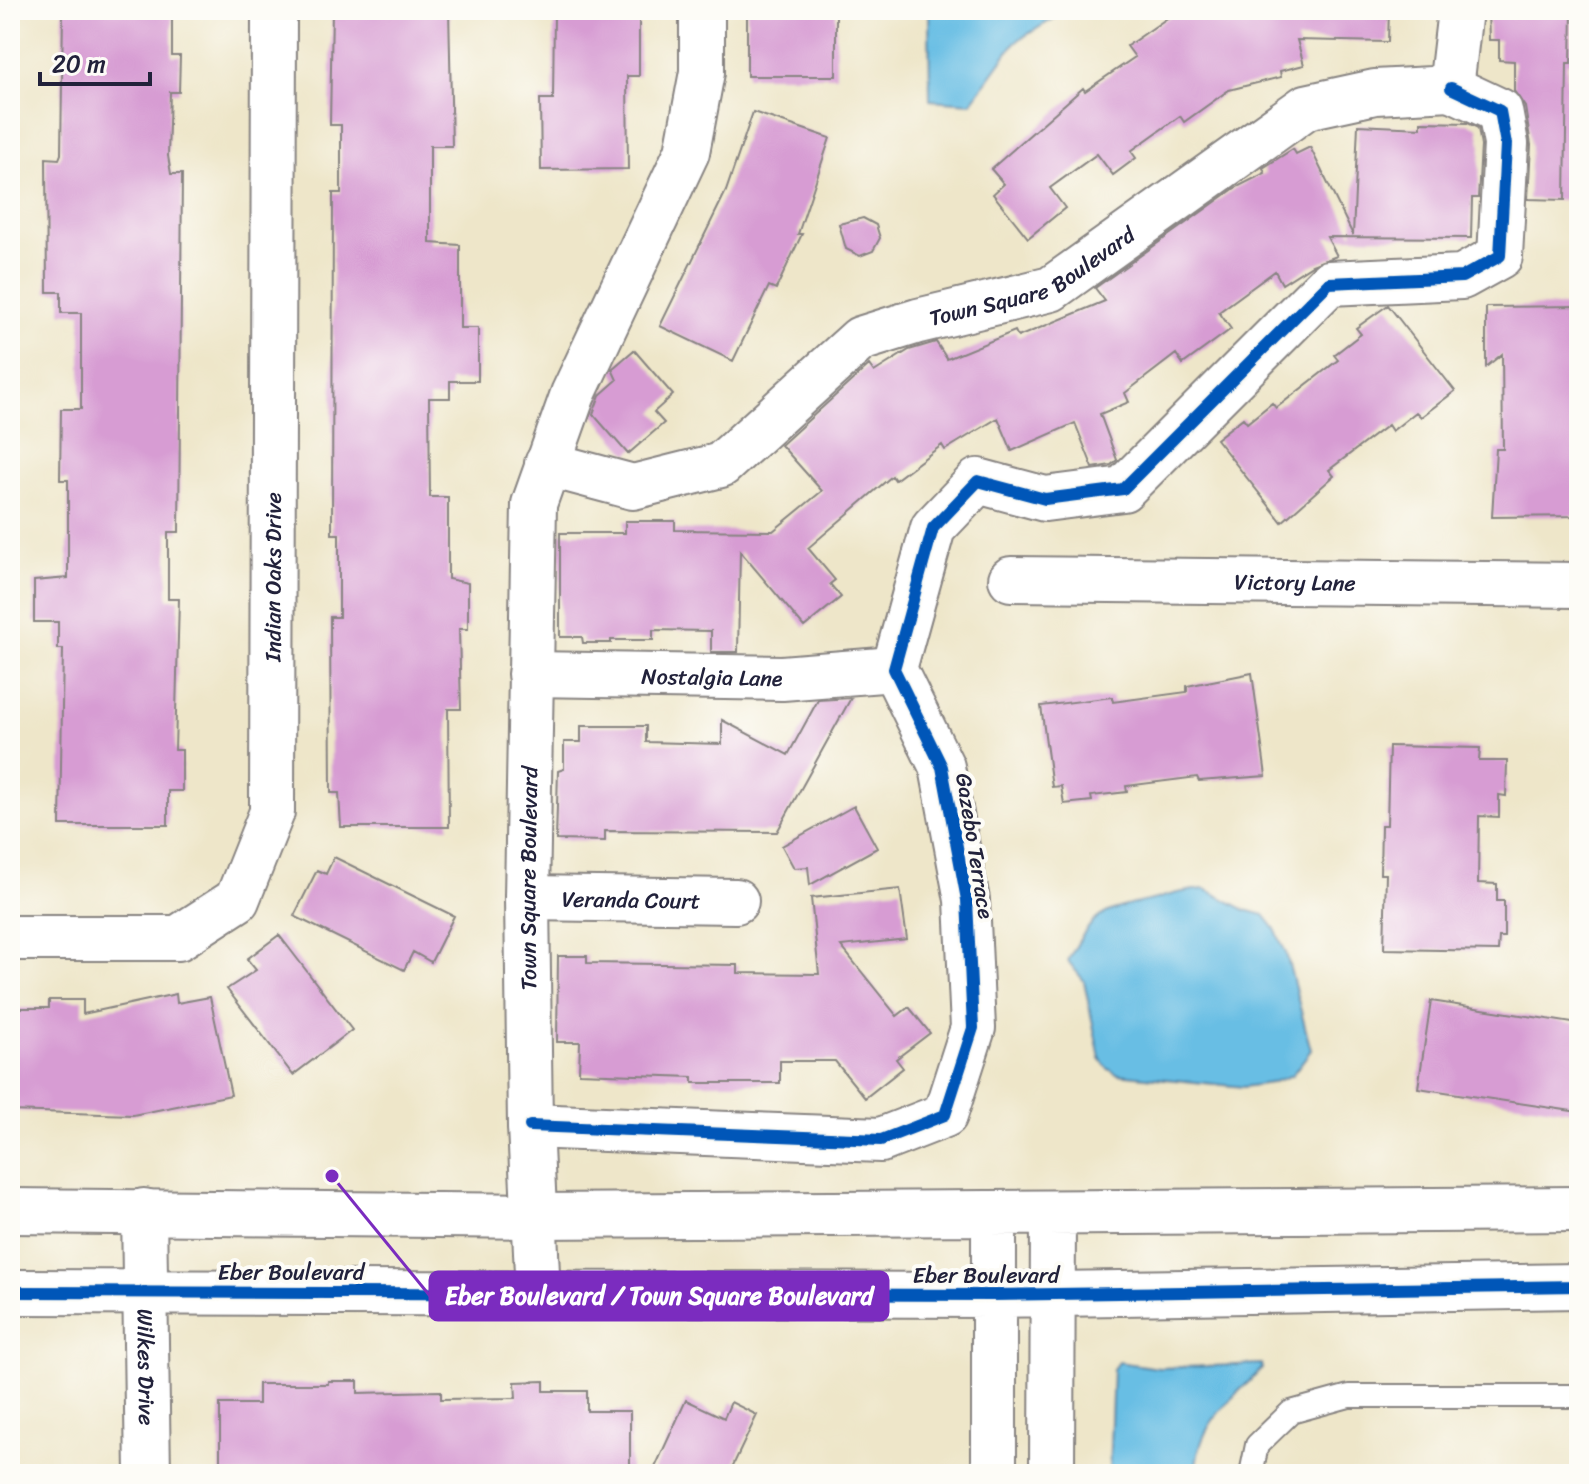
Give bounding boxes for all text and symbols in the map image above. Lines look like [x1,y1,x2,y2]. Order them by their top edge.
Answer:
scale bar [40,36,150,86]
text: 20 m [52,43,106,85]
street label: Town Square Boulevard [925,215,1144,337]
street label: Indian Oaks Drive [253,492,292,663]
street label: Victory Lane [1234,562,1356,602]
street label: Nostalgia Lane [641,656,783,698]
street label: Town Square Boulevard [507,764,549,991]
street label: Gazebo Terrace [944,770,1006,922]
street label: Veranda Court [562,879,701,920]
street label: Eber Boulevard [218,1253,366,1292]
street label: Eber Boulevard [913,1256,1061,1295]
callout: Eber Boulevard / Town Square Boulevard [430,1272,888,1320]
text: Eber Boulevard / Town Square Boulevard [445,1275,876,1317]
street label: Wilkes Drive [126,1308,167,1426]

